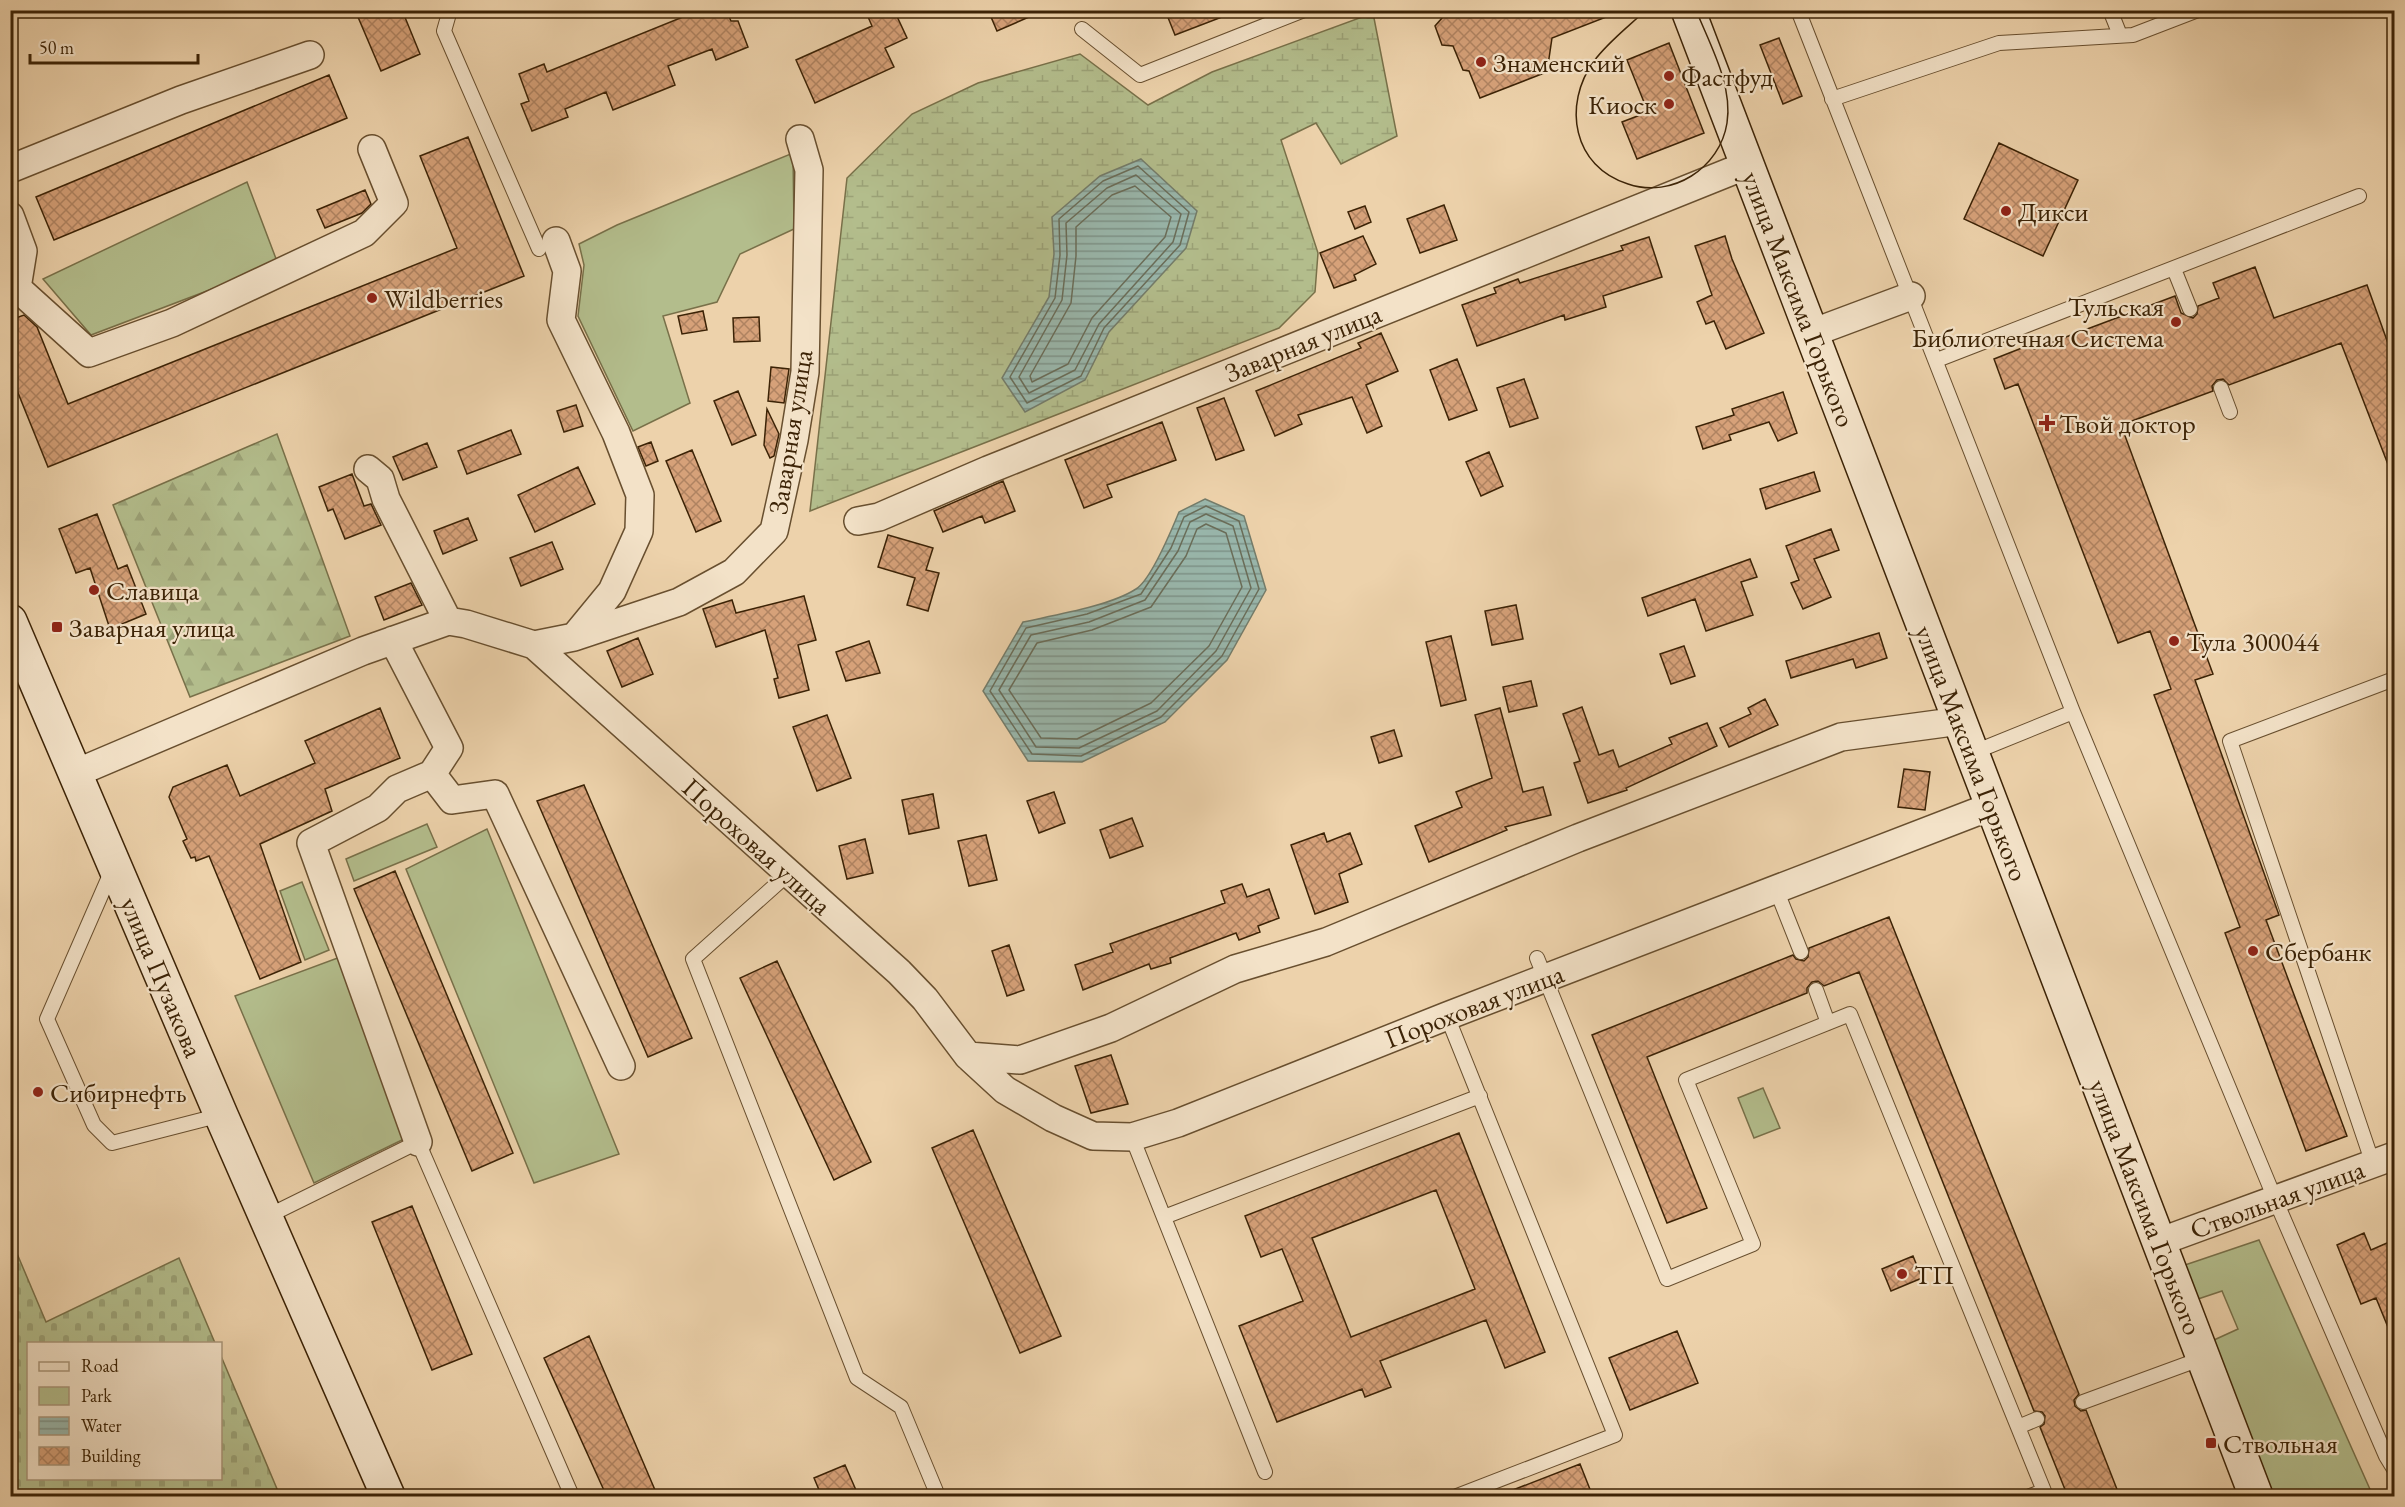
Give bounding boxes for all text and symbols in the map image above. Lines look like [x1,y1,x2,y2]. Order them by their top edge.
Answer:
scale bar [30,27,198,65]
text: 50 m [39,36,74,59]
place label: Знаменский [1493,45,1625,80]
marker: Знаменский [1474,55,1488,69]
place label: Фастфуд [1681,59,1773,94]
marker: Фастфуд [1662,69,1676,83]
place label: Киоск [1588,87,1657,122]
marker: Киоск [1662,97,1676,111]
street label: улица Максима Горького [1734,166,1864,432]
place label: Дикси [2018,194,2089,229]
marker: Дикси [1999,204,2013,218]
place label: Wildberries [384,281,503,316]
place label: Тульская Библиотечная Система [1912,289,2164,355]
marker: Wildberries [365,291,379,305]
street label: Заварная улица [1219,296,1387,390]
marker: Тульская Библиотечная Система [2169,315,2183,329]
street label: Заварная улица [760,347,820,517]
place label: Твой доктор [2059,406,2196,441]
marker: Твой доктор [2040,416,2054,430]
place label: Славица [106,573,200,608]
marker: Славица [87,583,101,597]
place label: Заварная улица [69,610,235,645]
marker: Заварная улица [50,620,64,634]
street label: улица Максима Горького [1907,620,2037,886]
place label: Тула 300044 [2186,624,2321,659]
marker: Тула 300044 [2167,634,2181,648]
street label: Пороховая улица [675,770,839,922]
street label: улица Пузакова [112,891,212,1063]
place label: Сбербанк [2265,934,2372,969]
marker: Сбербанк [2246,944,2260,958]
street label: Пороховая улица [1379,956,1569,1056]
street label: улица Максима Горького [2081,1074,2211,1340]
place label: Сибирнефть [50,1075,187,1110]
marker: Сибирнефть [31,1085,45,1099]
street label: Ствольная улица [2185,1151,2369,1247]
place label: ТП [1914,1257,1954,1292]
marker: ТП [1895,1267,1909,1281]
legend [27,1342,222,1480]
text: Road [81,1354,120,1377]
text: Park [81,1384,112,1407]
text: Water [81,1414,122,1437]
place label: Ствольная [2223,1426,2338,1461]
marker: Ствольная [2204,1436,2218,1450]
text: Building [81,1444,141,1467]

